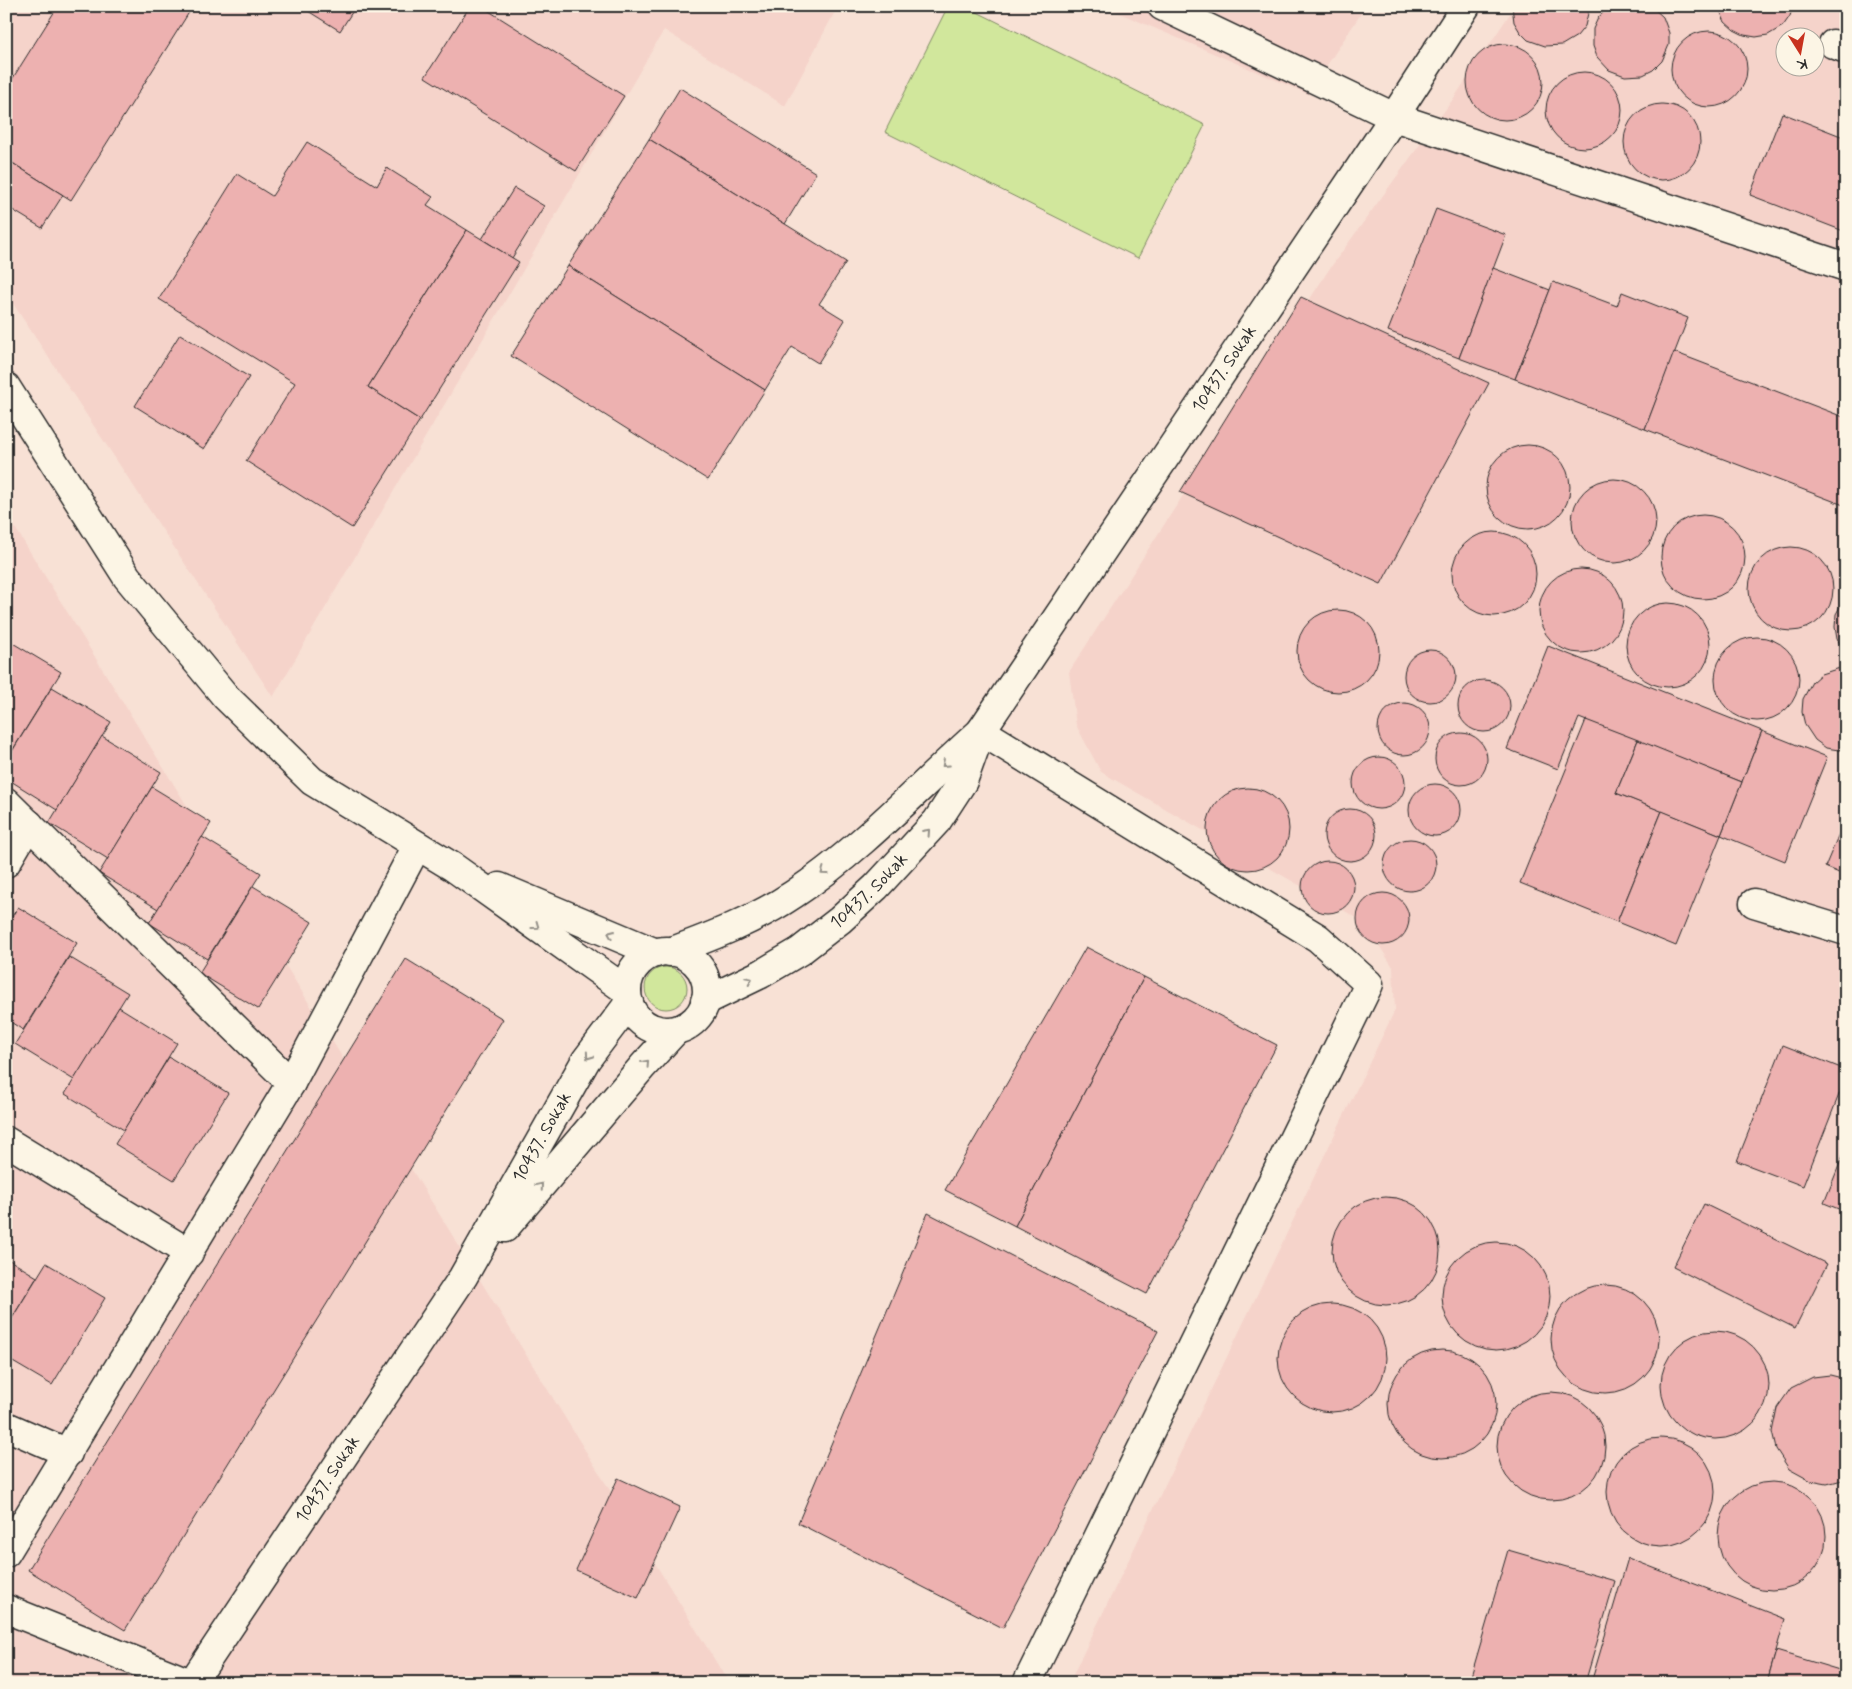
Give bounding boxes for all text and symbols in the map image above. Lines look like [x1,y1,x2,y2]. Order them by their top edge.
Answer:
north arrow [1774,28,1824,78]
text: K [1795,54,1809,74]
street label: 10437. Sokak [1187,321,1263,417]
one-way arrow [942,758,951,767]
one-way arrow [921,829,930,838]
street label: 10437. Sokak [825,848,914,935]
one-way arrow [820,866,830,875]
one-way arrow [530,920,540,929]
one-way arrow [608,930,616,940]
one-way arrow [744,976,753,986]
one-way arrow [586,1051,595,1060]
one-way arrow [640,1059,649,1068]
street label: 10437. Sokak [507,1087,578,1187]
one-way arrow [535,1183,544,1192]
street label: 10437. Sokak [290,1431,366,1528]

